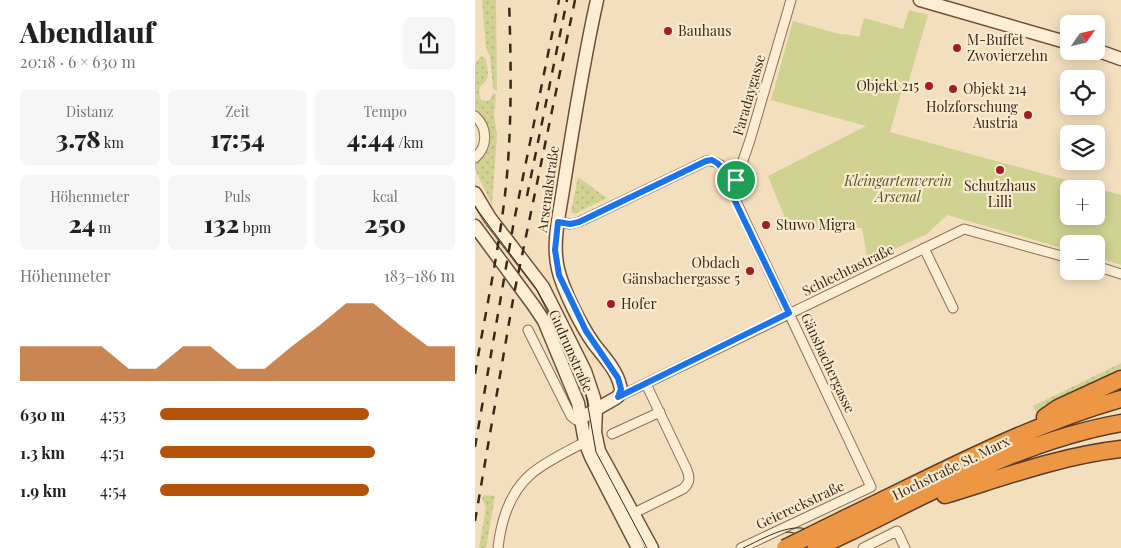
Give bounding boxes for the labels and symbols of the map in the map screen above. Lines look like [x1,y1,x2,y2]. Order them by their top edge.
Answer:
north arrow [1060,15,1105,60]
place label: Bauhaus [678,21,731,40]
marker: Bauhaus [662,25,674,37]
place label: M-Buffet Zwovierzehn [967,30,1049,65]
marker: M-Buffet Zwovierzehn [951,42,963,54]
street label: Faradaygasse [728,52,769,138]
place label: Objekt 215 [856,76,919,95]
place label: Objekt 214 [963,79,1027,98]
marker: Objekt 215 [923,80,935,92]
marker: Objekt 214 [947,83,959,95]
place label: Holzforschung Austria [926,97,1019,132]
marker: Holzforschung Austria [1022,109,1034,121]
street label: Arsenalstraße [532,144,563,235]
pin [715,159,757,201]
marker: Schutzhaus Lilli [994,164,1006,176]
park label: Kleingartenverein Arsenal [843,171,952,206]
place label: Schutzhaus Lilli [964,176,1036,211]
place label: Stuwo Migra [776,215,855,234]
marker: Stuwo Migra [760,219,772,231]
street label: Schlechtastraße [799,239,897,300]
place label: Obdach Gänsbachergasse 5 [622,253,741,288]
marker: Obdach Gänsbachergasse 5 [744,265,756,277]
place label: Hofer [621,294,658,313]
marker: Hofer [605,298,617,310]
street label: Gudrunstraße [545,307,598,395]
street label: Gänsbachergasse [797,310,860,416]
street label: Hochstraße St. Marx [889,431,1013,504]
street label: Geiereckstraße [753,476,847,533]

